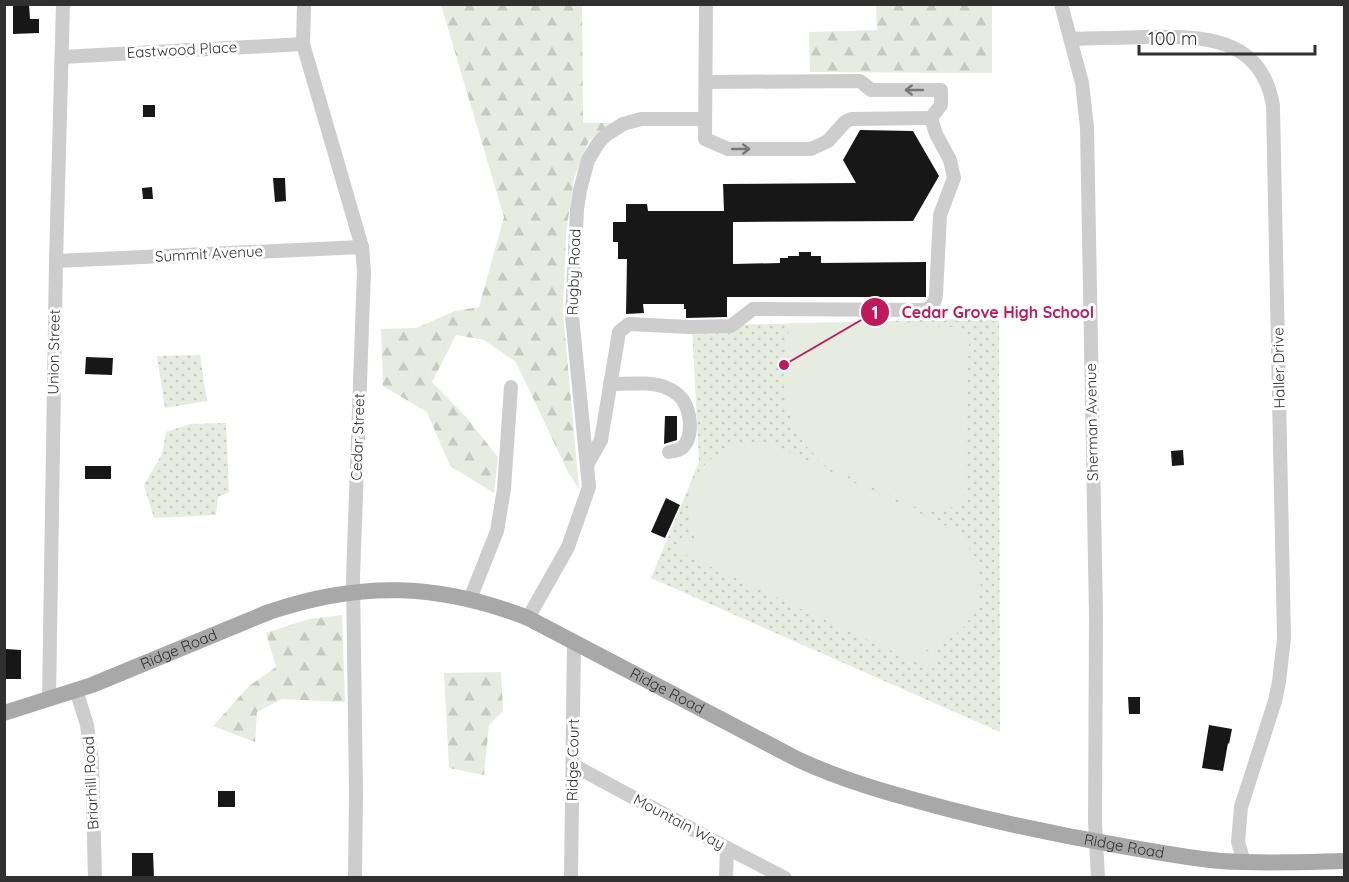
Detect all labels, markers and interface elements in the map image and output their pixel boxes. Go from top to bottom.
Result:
scale bar [1139,18,1314,56]
text: 100 m [1148,27,1197,50]
street label: Eastwood Place [126,37,238,62]
one-way arrow [905,84,925,96]
one-way arrow [731,143,751,155]
street label: Rugby Road [562,228,585,316]
street label: Summit Avenue [155,241,263,266]
callout: Cedar Grove High School [860,295,1106,329]
text: 1 [871,301,879,324]
text: Cedar Grove High School [902,302,1094,322]
street label: Union Street [43,309,64,395]
street label: Haller Drive [1268,327,1289,409]
street label: Sherman Avenue [1081,363,1102,481]
street label: Cedar Street [346,393,369,481]
street label: Ridge Road [137,625,220,673]
street label: Ridge Road [627,663,708,718]
street label: Ridge Court [562,719,583,801]
street label: Briarhill Road [79,736,102,830]
street label: Mountain Way [630,790,728,854]
street label: Ridge Road [1082,829,1166,862]

